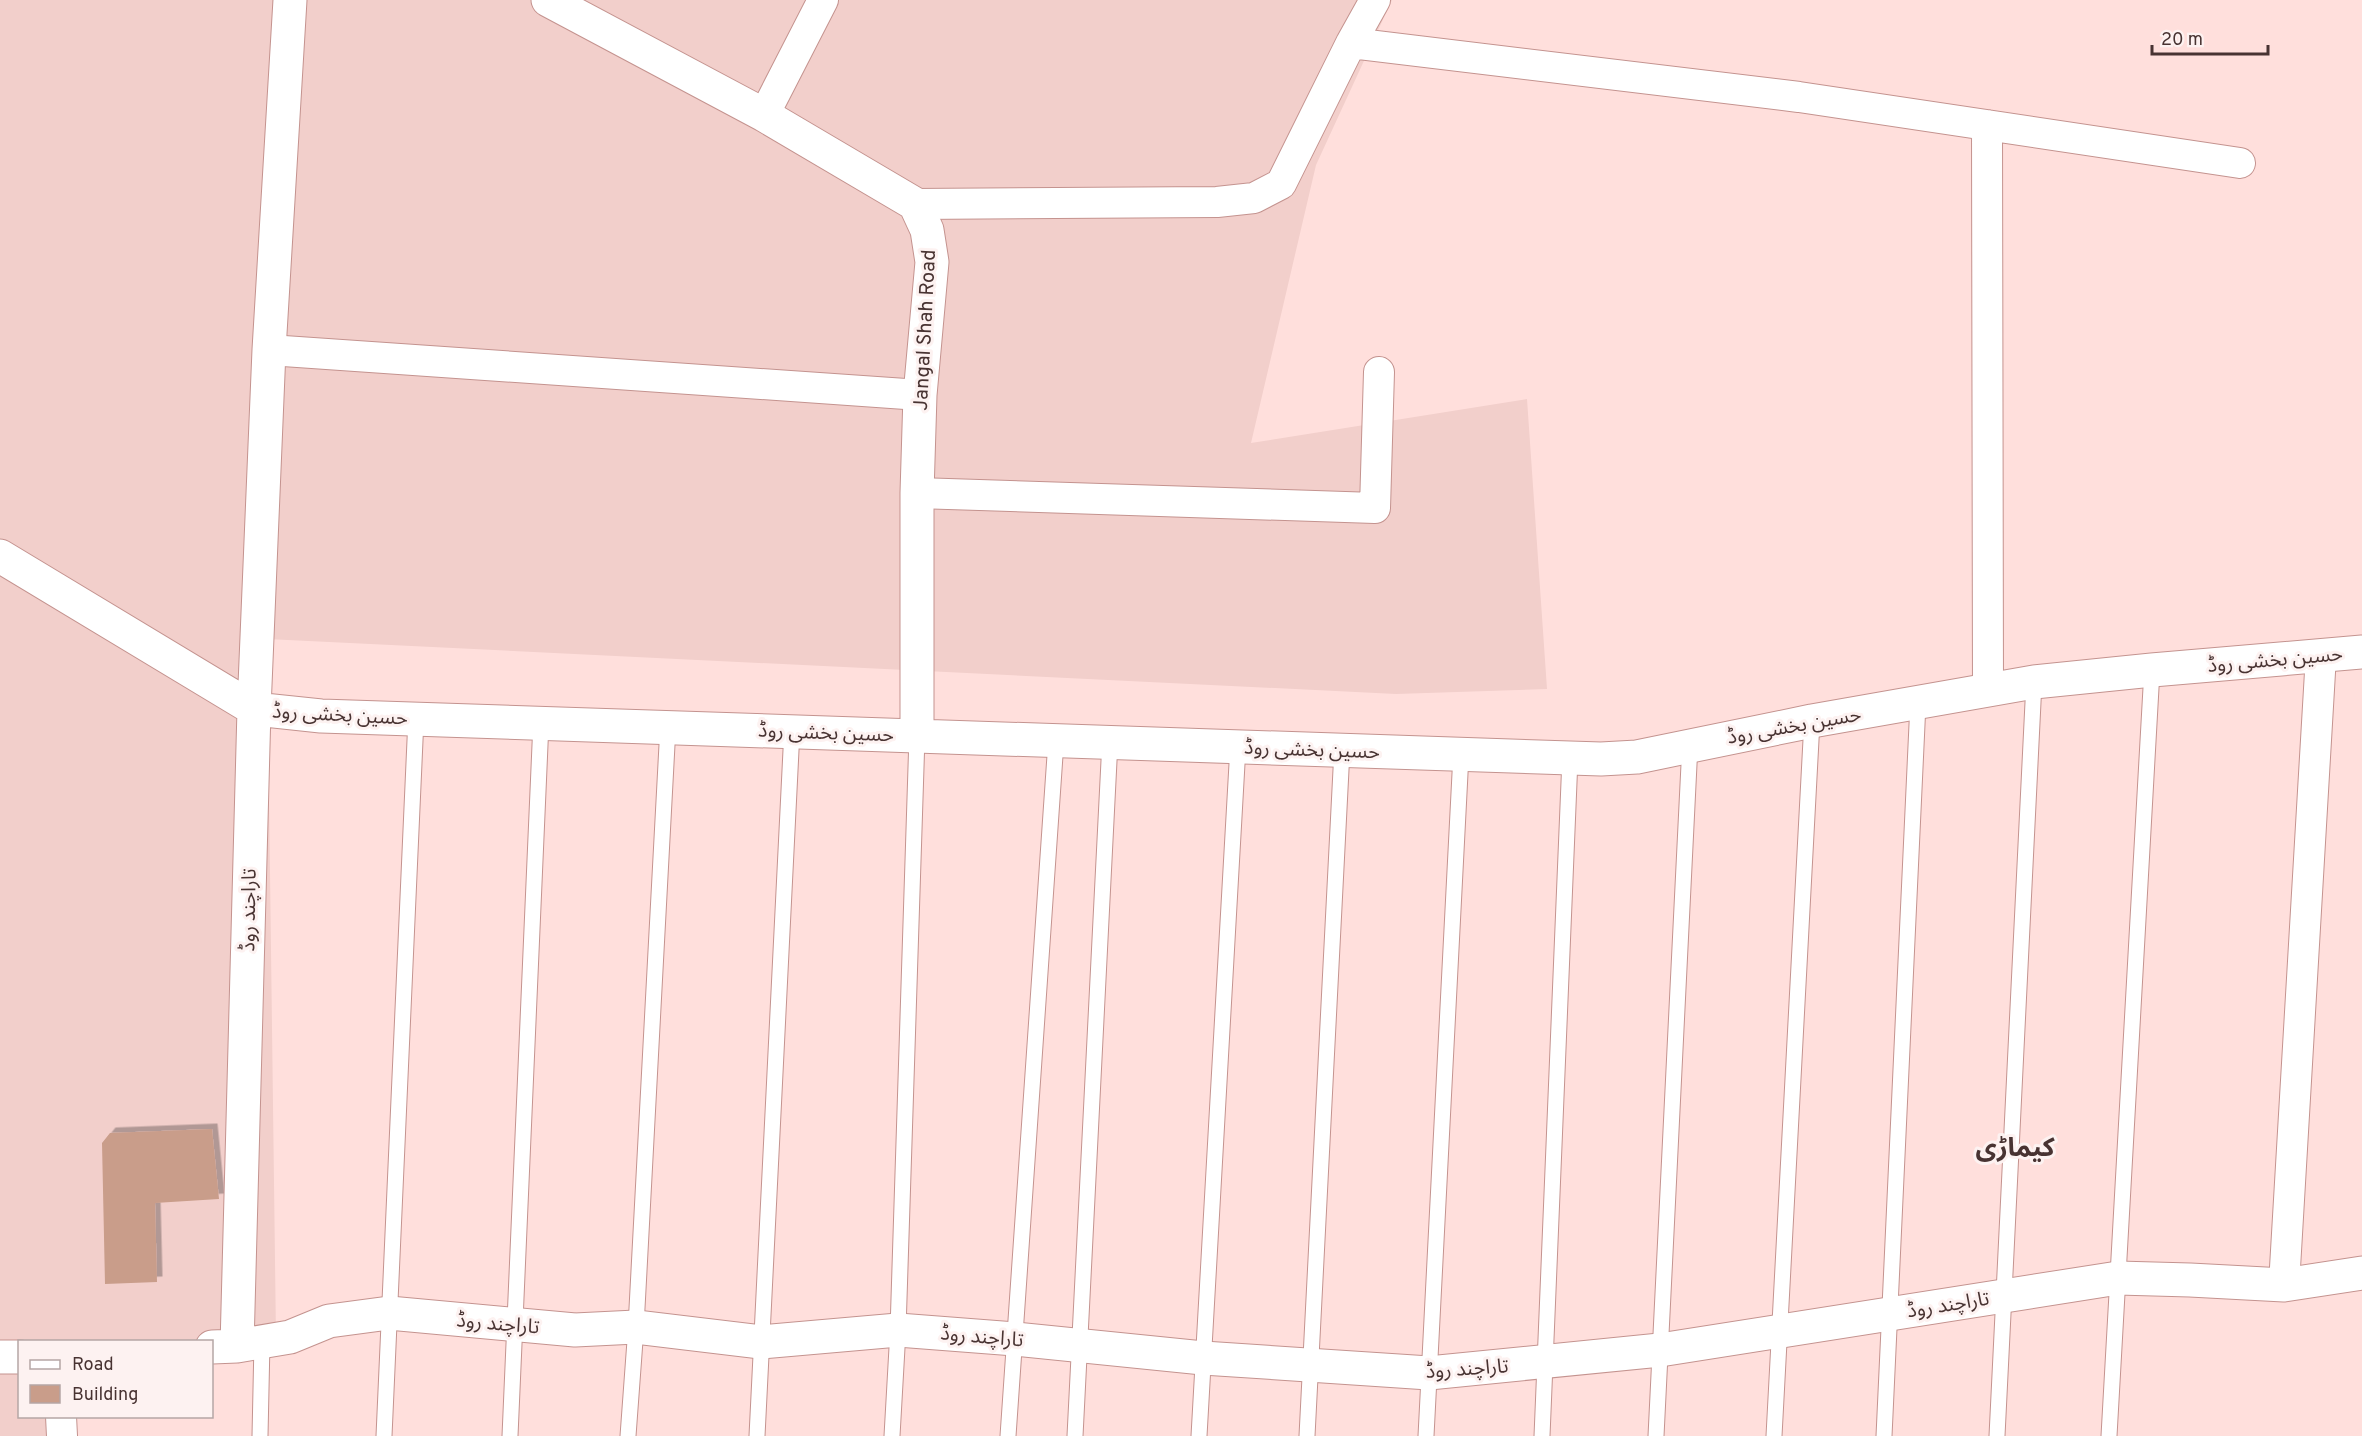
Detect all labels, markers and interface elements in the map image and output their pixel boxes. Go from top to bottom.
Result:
scale bar [2152,18,2268,56]
text: 20 m [2161,29,2203,52]
street label: Jangal Shah Road [909,249,943,411]
street label: حسین بخشی روڈ [2206,642,2344,680]
street label: حسین بخشی روڈ [271,699,408,733]
street label: حسین بخشی روڈ [1725,702,1864,752]
street label: حسین بخشی روڈ [758,719,894,749]
street label: حسین بخشی روڈ [1244,736,1380,766]
street label: تاراچند روڈ [236,868,264,952]
district label: کیماڑی [1976,1133,2056,1166]
street label: تاراچند روڈ [1905,1287,1992,1325]
street label: تاراچند روڈ [455,1308,541,1342]
street label: تاراچند روڈ [939,1321,1025,1355]
legend [18,1340,213,1418]
text: Road [72,1354,114,1377]
street label: تاراچند روڈ [1425,1354,1510,1386]
text: Building [72,1384,138,1407]

